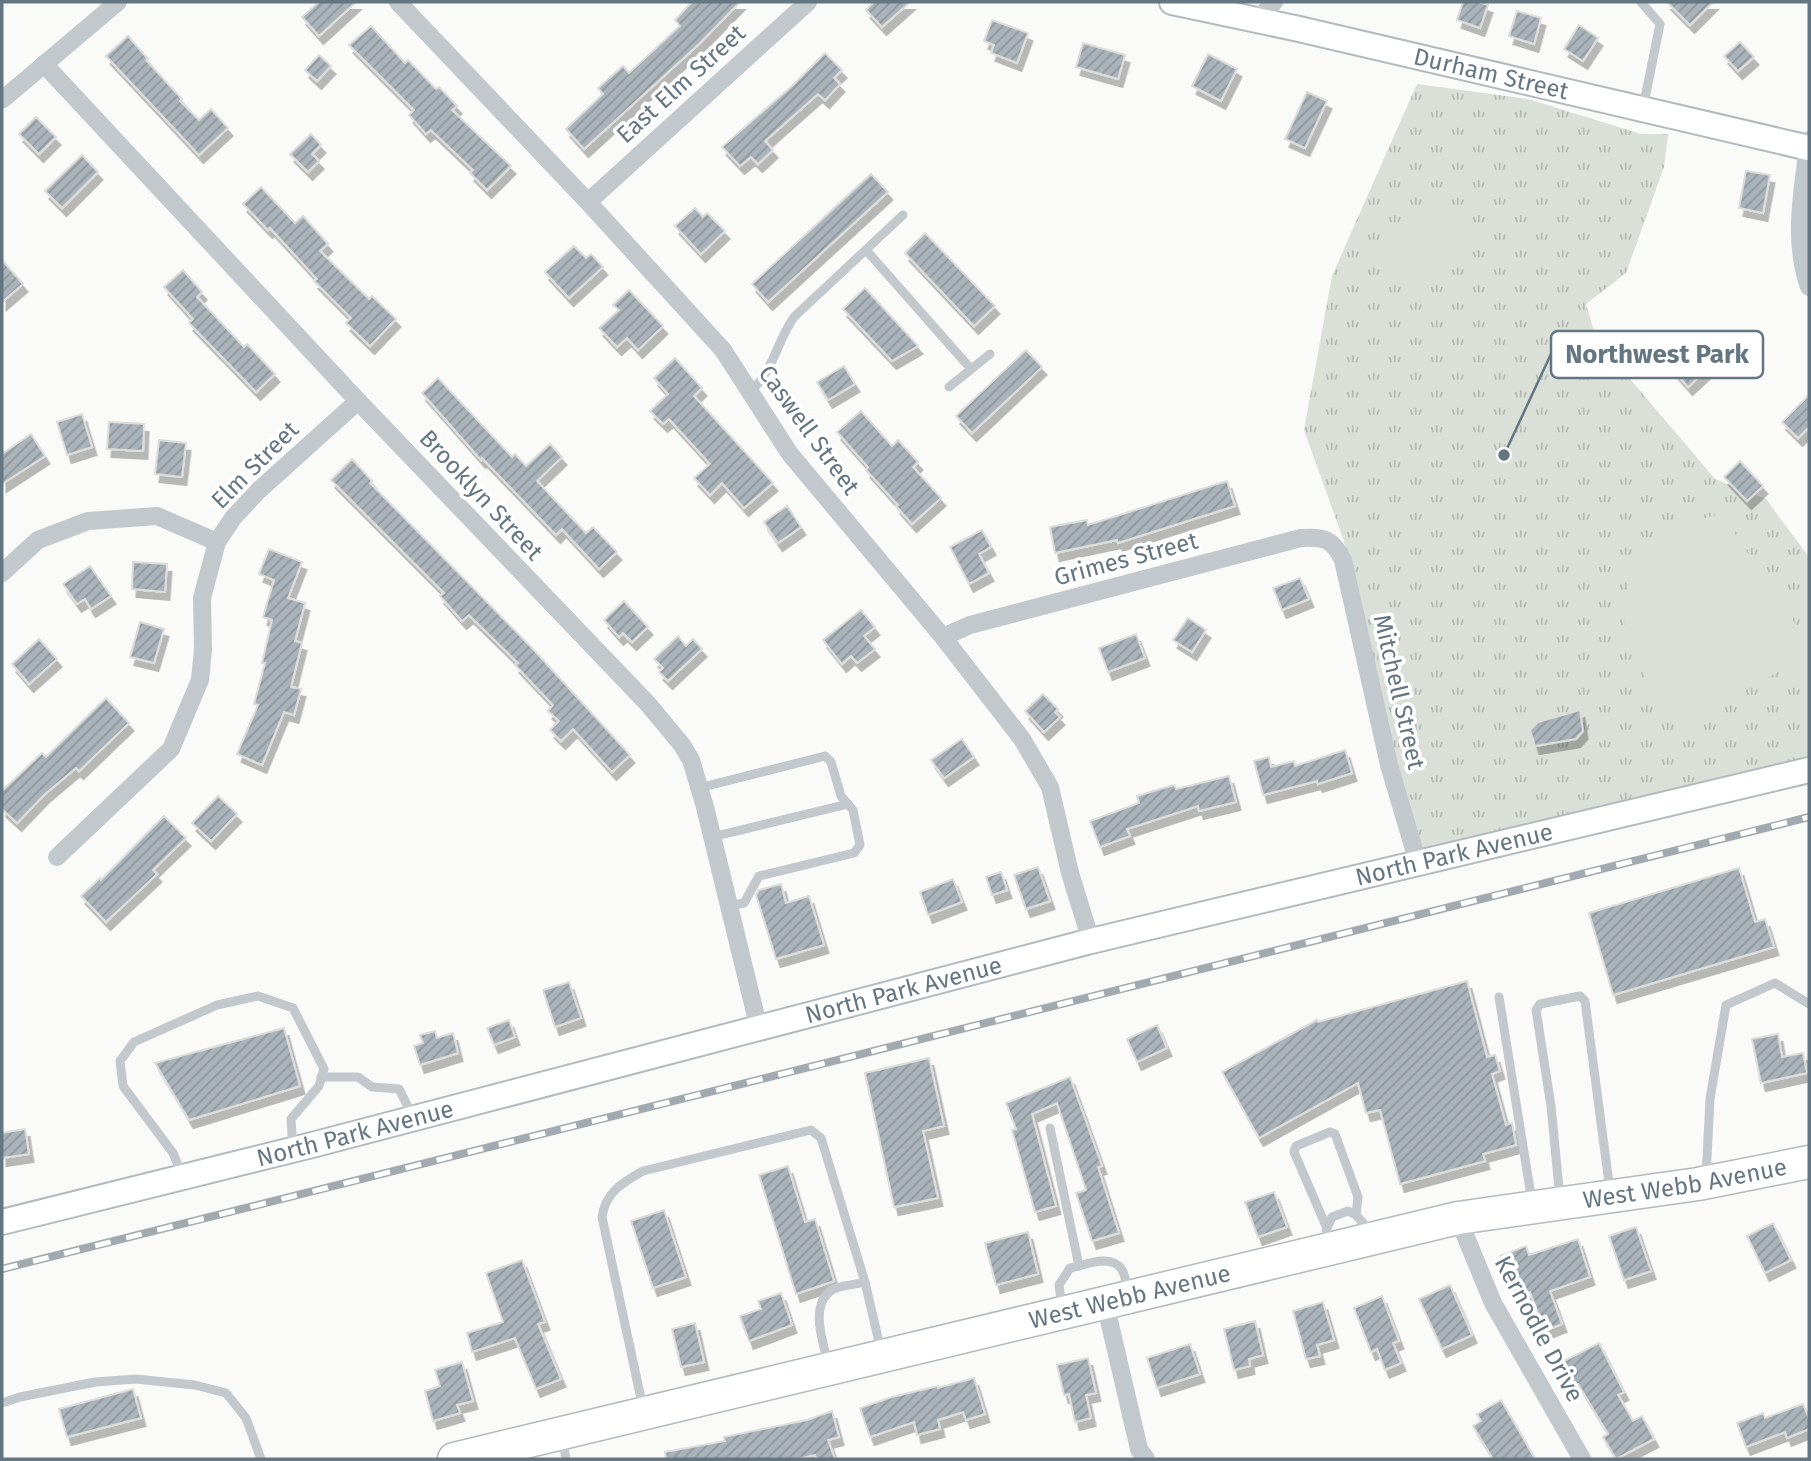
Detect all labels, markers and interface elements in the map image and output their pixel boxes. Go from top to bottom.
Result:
street label: East Elm Street [611,19,751,149]
street label: Durham Street [1411,42,1571,105]
callout: Northwest Park [1551,331,1763,378]
text: Northwest Park [1565,339,1750,370]
street label: Caswell Street [753,360,865,500]
street label: Elm Street [206,415,305,514]
street label: Brooklyn Street [414,424,549,566]
street label: Grimes Street [1051,526,1201,592]
street label: Mitchell Street [1368,612,1430,772]
street label: North Park Avenue [1353,817,1556,892]
street label: North Park Avenue [802,951,1005,1029]
street label: North Park Avenue [254,1095,456,1172]
street label: West Webb Avenue [1581,1153,1789,1214]
street label: Kernodle Drive [1489,1251,1589,1407]
street label: West Webb Avenue [1026,1259,1233,1334]

